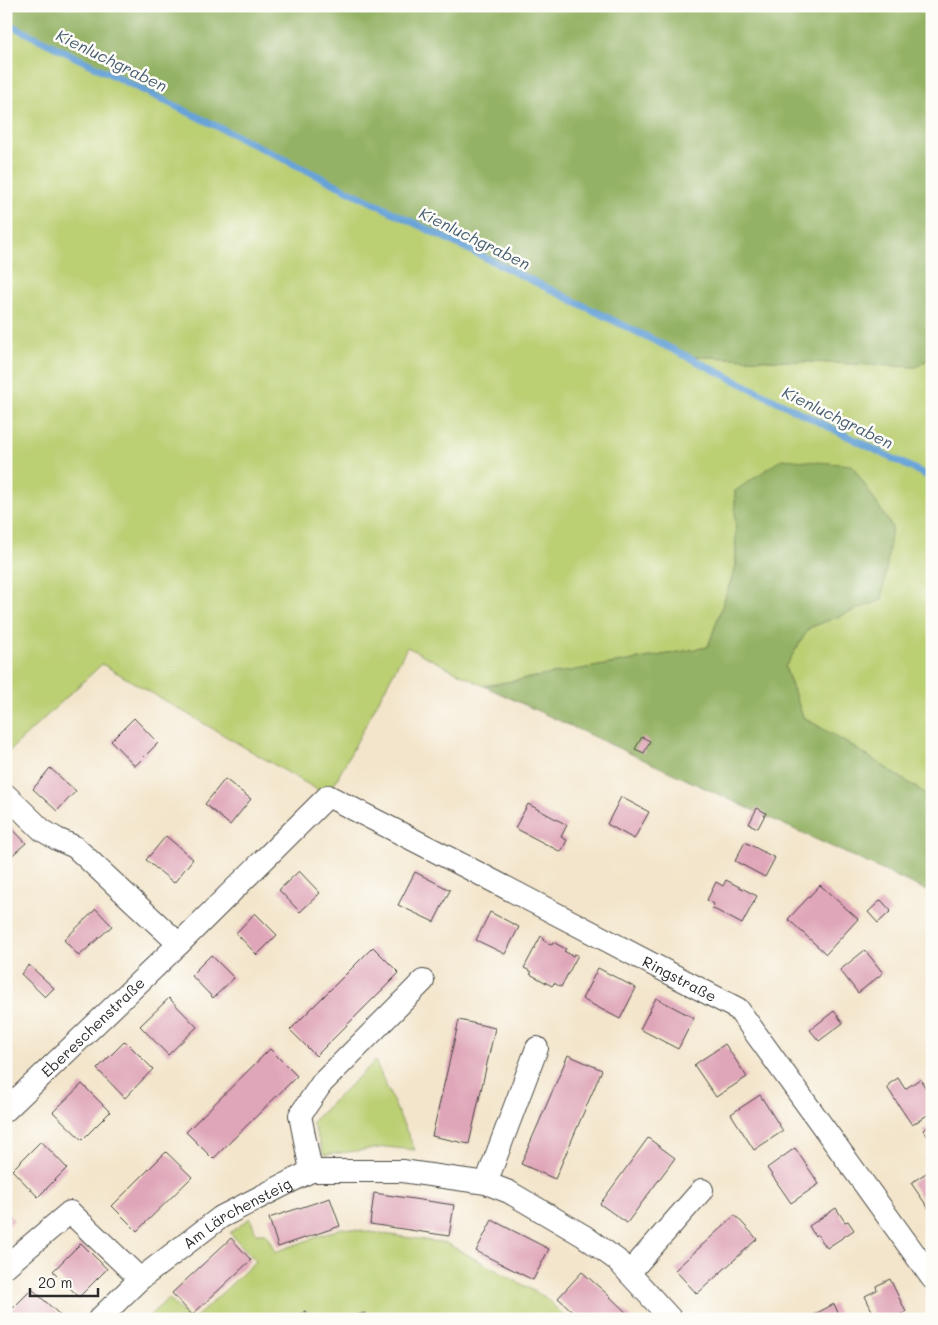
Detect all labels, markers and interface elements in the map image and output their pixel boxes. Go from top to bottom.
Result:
water label: Kienluchgraben [53,24,171,96]
water label: Kienluchgraben [416,202,534,274]
water label: Kienluchgraben [779,381,897,453]
street label: Ringstraße [639,951,720,1006]
street label: Ebereschenstraße [37,973,149,1081]
street label: Am Lärchensteig [178,1173,295,1253]
scale bar [30,1265,98,1297]
text: 20 m [38,1272,72,1292]

